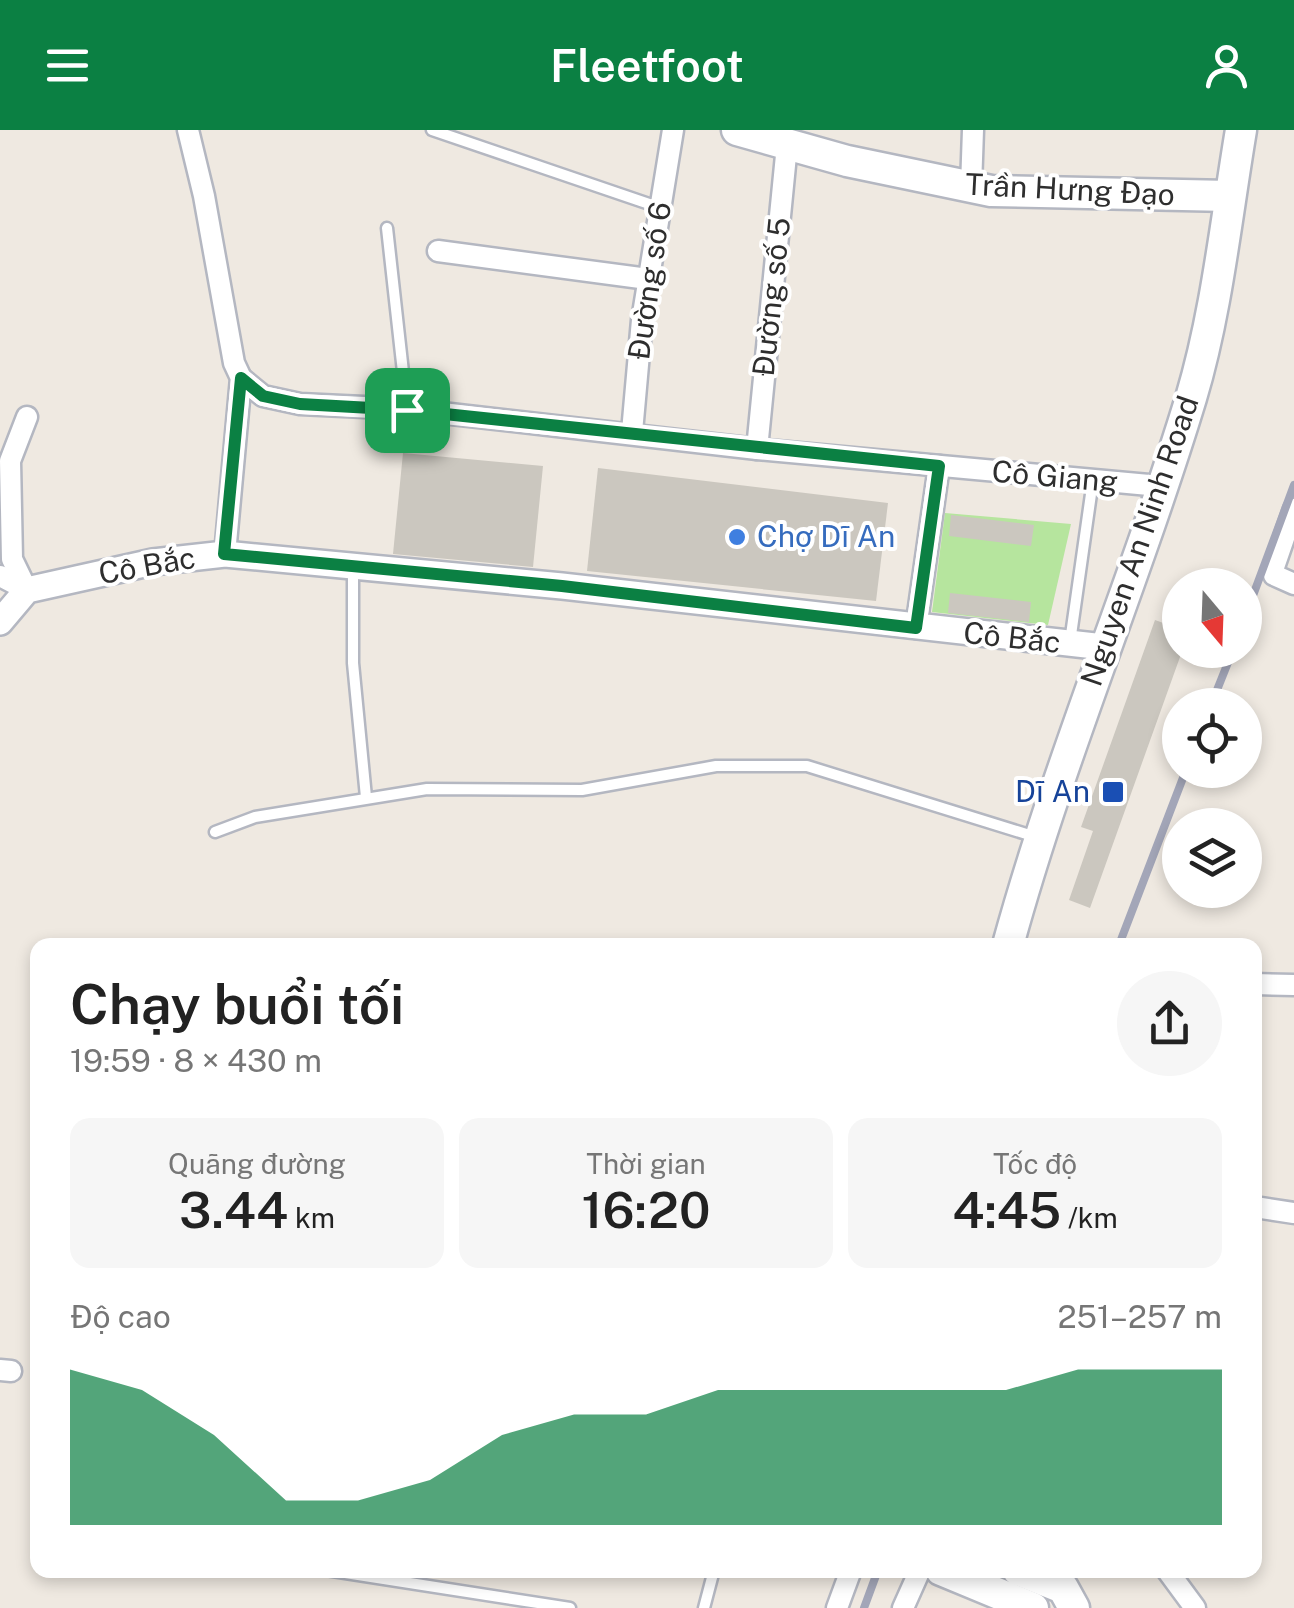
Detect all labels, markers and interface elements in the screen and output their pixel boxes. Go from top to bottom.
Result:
icon: menu [40,38,95,93]
icon: person [1199,38,1254,93]
text: Fleetfoot [550,39,744,92]
street label: Trần Hưng Đạo [964,166,1176,212]
street label: Đường số 6 [620,199,678,362]
street label: Đường số 5 [745,215,797,378]
pin [365,368,450,453]
icon: arrive [380,383,435,438]
street label: Nguyen An Ninh Road [1072,391,1206,690]
street label: Cô Giang [990,453,1120,499]
place label: Chợ Dĩ An [757,518,895,554]
marker: Chợ Dĩ An [726,526,748,548]
street label: Cô Bắc [96,539,198,591]
north arrow [1162,568,1262,668]
map controls [1162,568,1262,908]
street label: Cô Bắc [962,614,1063,660]
button: locate [1162,688,1262,788]
place label: Dĩ An [1015,773,1090,809]
marker: Dĩ An [1100,779,1126,805]
button: layers [1162,808,1262,908]
button: share [1117,971,1222,1076]
text: Chạy buổi tối [70,972,404,1036]
text: 19:59 · 8 × 430 m [70,1042,322,1079]
text: Quãng đường [168,1147,346,1180]
text: Thời gian [586,1147,706,1180]
text: Tốc độ [993,1147,1077,1180]
text: 3.44 [179,1180,288,1239]
text: 16:20 [582,1180,710,1239]
text: 4:45 [952,1180,1061,1239]
text: km [288,1201,335,1234]
text: /km [1061,1201,1118,1234]
text: Độ cao [70,1298,171,1335]
text: 251–257 m [1057,1298,1222,1335]

